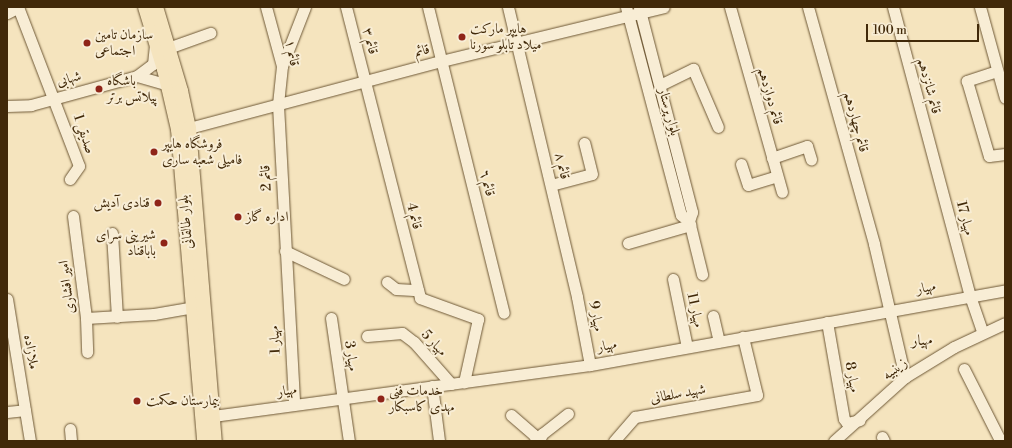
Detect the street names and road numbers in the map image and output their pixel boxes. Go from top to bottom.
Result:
street label: قائم ٣ [359,26,381,56]
street label: قائم ١ [281,38,303,68]
street label: قائم [412,41,432,61]
street label: قائم شانزدهم [913,56,945,116]
street label: قائم دوازدهم [754,65,786,127]
street label: شهابی [55,68,83,90]
street label: بلوار پرستار [655,86,683,138]
street label: قائم چهاردهم [840,90,872,154]
street label: صدیقی 1 [69,112,99,156]
street label: قائم ٨ [551,151,573,181]
street label: قائم 2 [257,164,275,192]
street label: قائم ٦ [476,168,498,198]
street label: بلوار طالقانی [175,194,197,250]
street label: مهیار 17 [952,199,978,237]
street label: قائم 4 [403,201,425,231]
street label: امیر افشاری [55,259,79,315]
street label: مهیار [915,278,937,298]
street label: مهیار 11 [683,291,707,329]
street label: مهیار 9 [585,299,607,333]
street label: مهیار 1 [266,325,284,355]
street label: مهیار 5 [418,326,450,360]
street label: ملازاده [20,333,42,371]
street label: مهیار [596,336,618,356]
street label: مهیار 3 [341,340,361,372]
street label: زینبیه [879,354,911,384]
street label: مهیار 8 [841,360,863,394]
street label: مهیار [276,381,298,401]
street label: شهید سلطانی [649,381,707,407]

